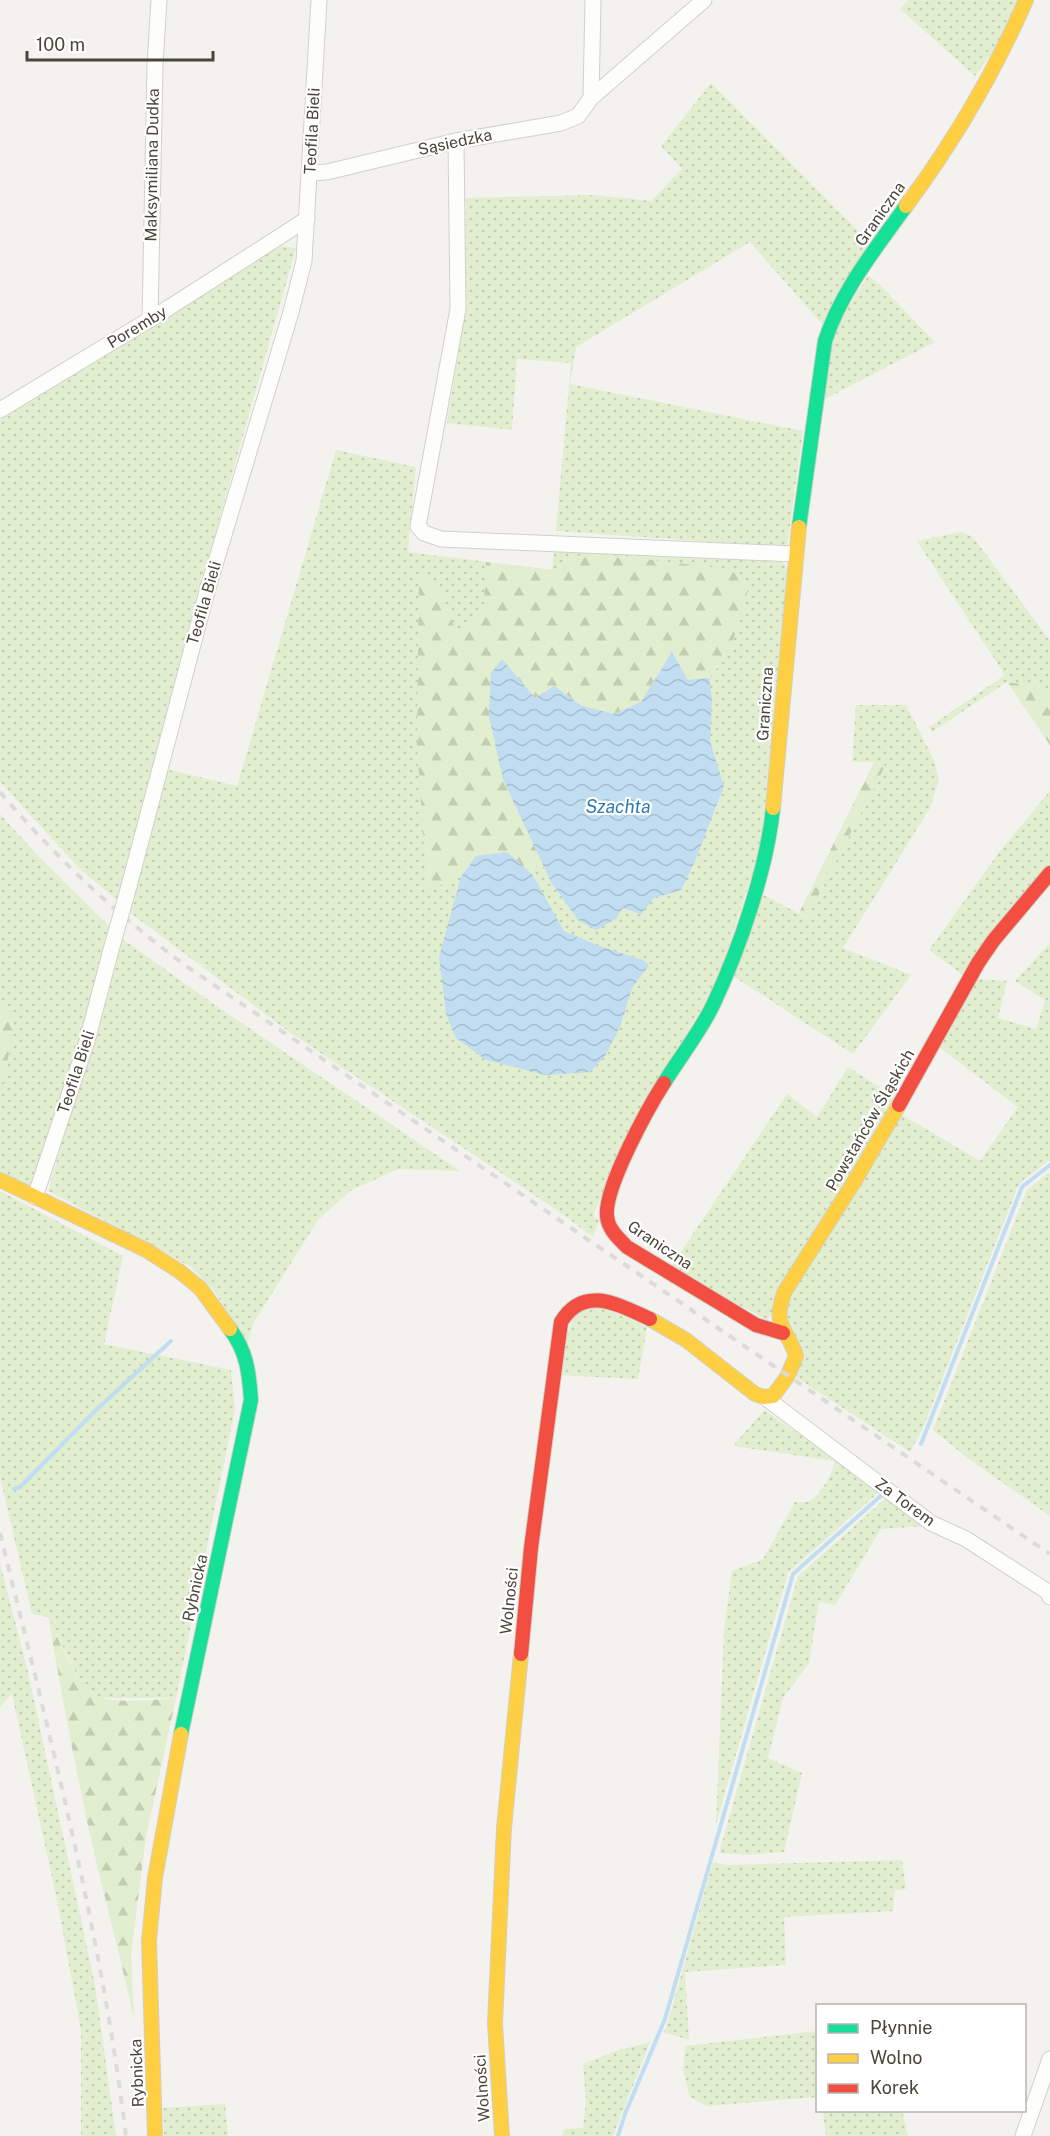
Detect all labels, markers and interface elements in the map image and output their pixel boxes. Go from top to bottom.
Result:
scale bar [27,24,213,62]
text: 100 m [36,34,85,55]
street label: Teofila Bieli [300,87,324,175]
street label: Maksymiliana Dudka [141,88,163,242]
street label: Sąsiedzka [416,125,494,159]
street label: Graniczna [851,178,909,250]
street label: Poremby [104,302,171,352]
street label: Teofila Bieli [183,559,225,647]
street label: Graniczna [753,666,777,742]
water label: Szachta [585,796,651,817]
street label: Teofila Bieli [54,1028,98,1116]
street label: Powstańców Śląskich [821,1045,918,1194]
street label: Graniczna [624,1216,696,1274]
street label: Za Torem [871,1474,939,1530]
street label: Rybnicka [179,1553,211,1623]
street label: Wolności [496,1567,522,1635]
legend [816,2004,1026,2112]
text: Płynnie [870,2017,933,2038]
street label: Rybnicka [126,2039,148,2107]
text: Wolno [870,2047,922,2068]
street label: Wolności [470,2054,494,2122]
text: Korek [870,2077,919,2098]

